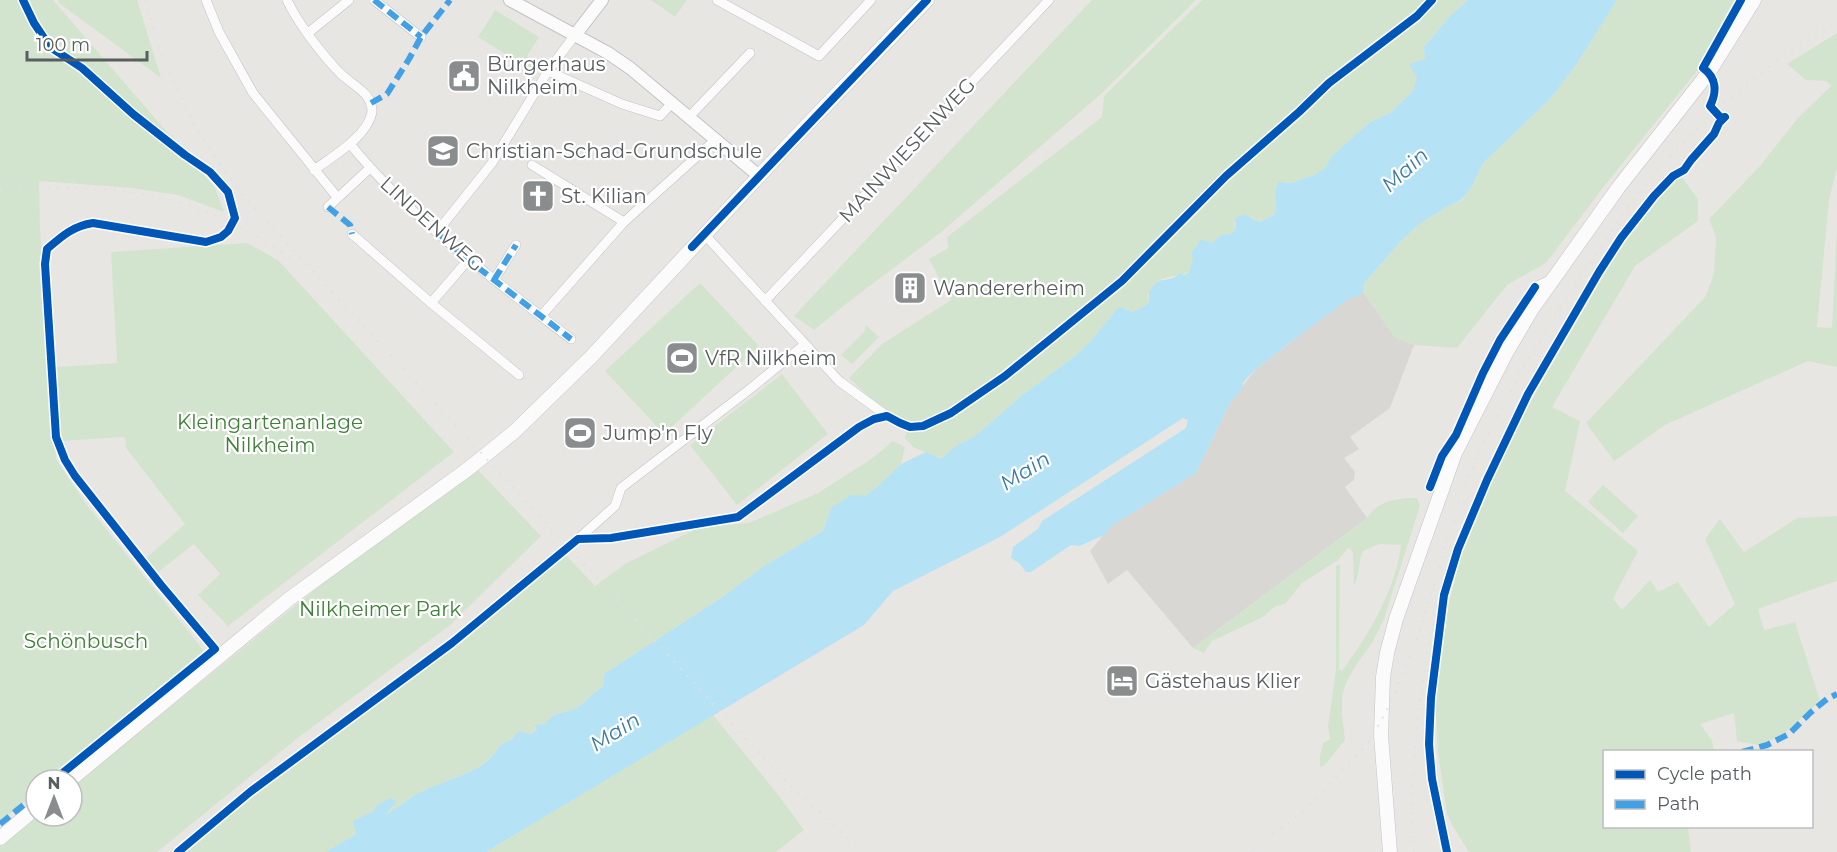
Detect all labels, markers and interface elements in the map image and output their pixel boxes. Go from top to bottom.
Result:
scale bar [27,24,147,62]
text: 100 m [36,34,90,56]
place label: Bürgerhaus Nilkheim [487,52,606,99]
public building icon: Bürgerhaus Nilkheim [446,58,482,94]
street label: MAINWIESENWEG [834,73,980,227]
school or university icon: Christian-Schad-Grundschule [425,133,461,169]
place label: Christian-Schad-Grundschule [466,139,762,163]
water label: Main [1376,142,1433,197]
street label: LINDENWEG [375,171,489,277]
church icon: St. Kilian [520,178,556,214]
place label: St. Kilian [561,184,647,208]
building icon: Wandererheim [892,270,928,306]
place label: Wandererheim [933,276,1085,300]
sports icon: VfR Nilkheim [664,340,700,376]
place label: VfR Nilkheim [705,346,837,370]
park label: Kleingartenanlage Nilkheim [177,410,363,457]
sports icon: Jump'n Fly [562,415,598,451]
place label: Jump'n Fly [602,421,713,445]
water label: Main [995,446,1054,496]
park label: Nilkheimer Park [299,597,461,621]
park label: Schönbusch [24,629,148,653]
hotel icon: Gästehaus Klier [1104,663,1140,699]
place label: Gästehaus Klier [1145,669,1301,693]
water label: Main [585,707,644,757]
legend [1603,750,1813,828]
text: Cycle path [1657,763,1752,785]
north arrow [24,768,84,828]
text: N [48,774,60,793]
text: Path [1657,793,1700,815]

